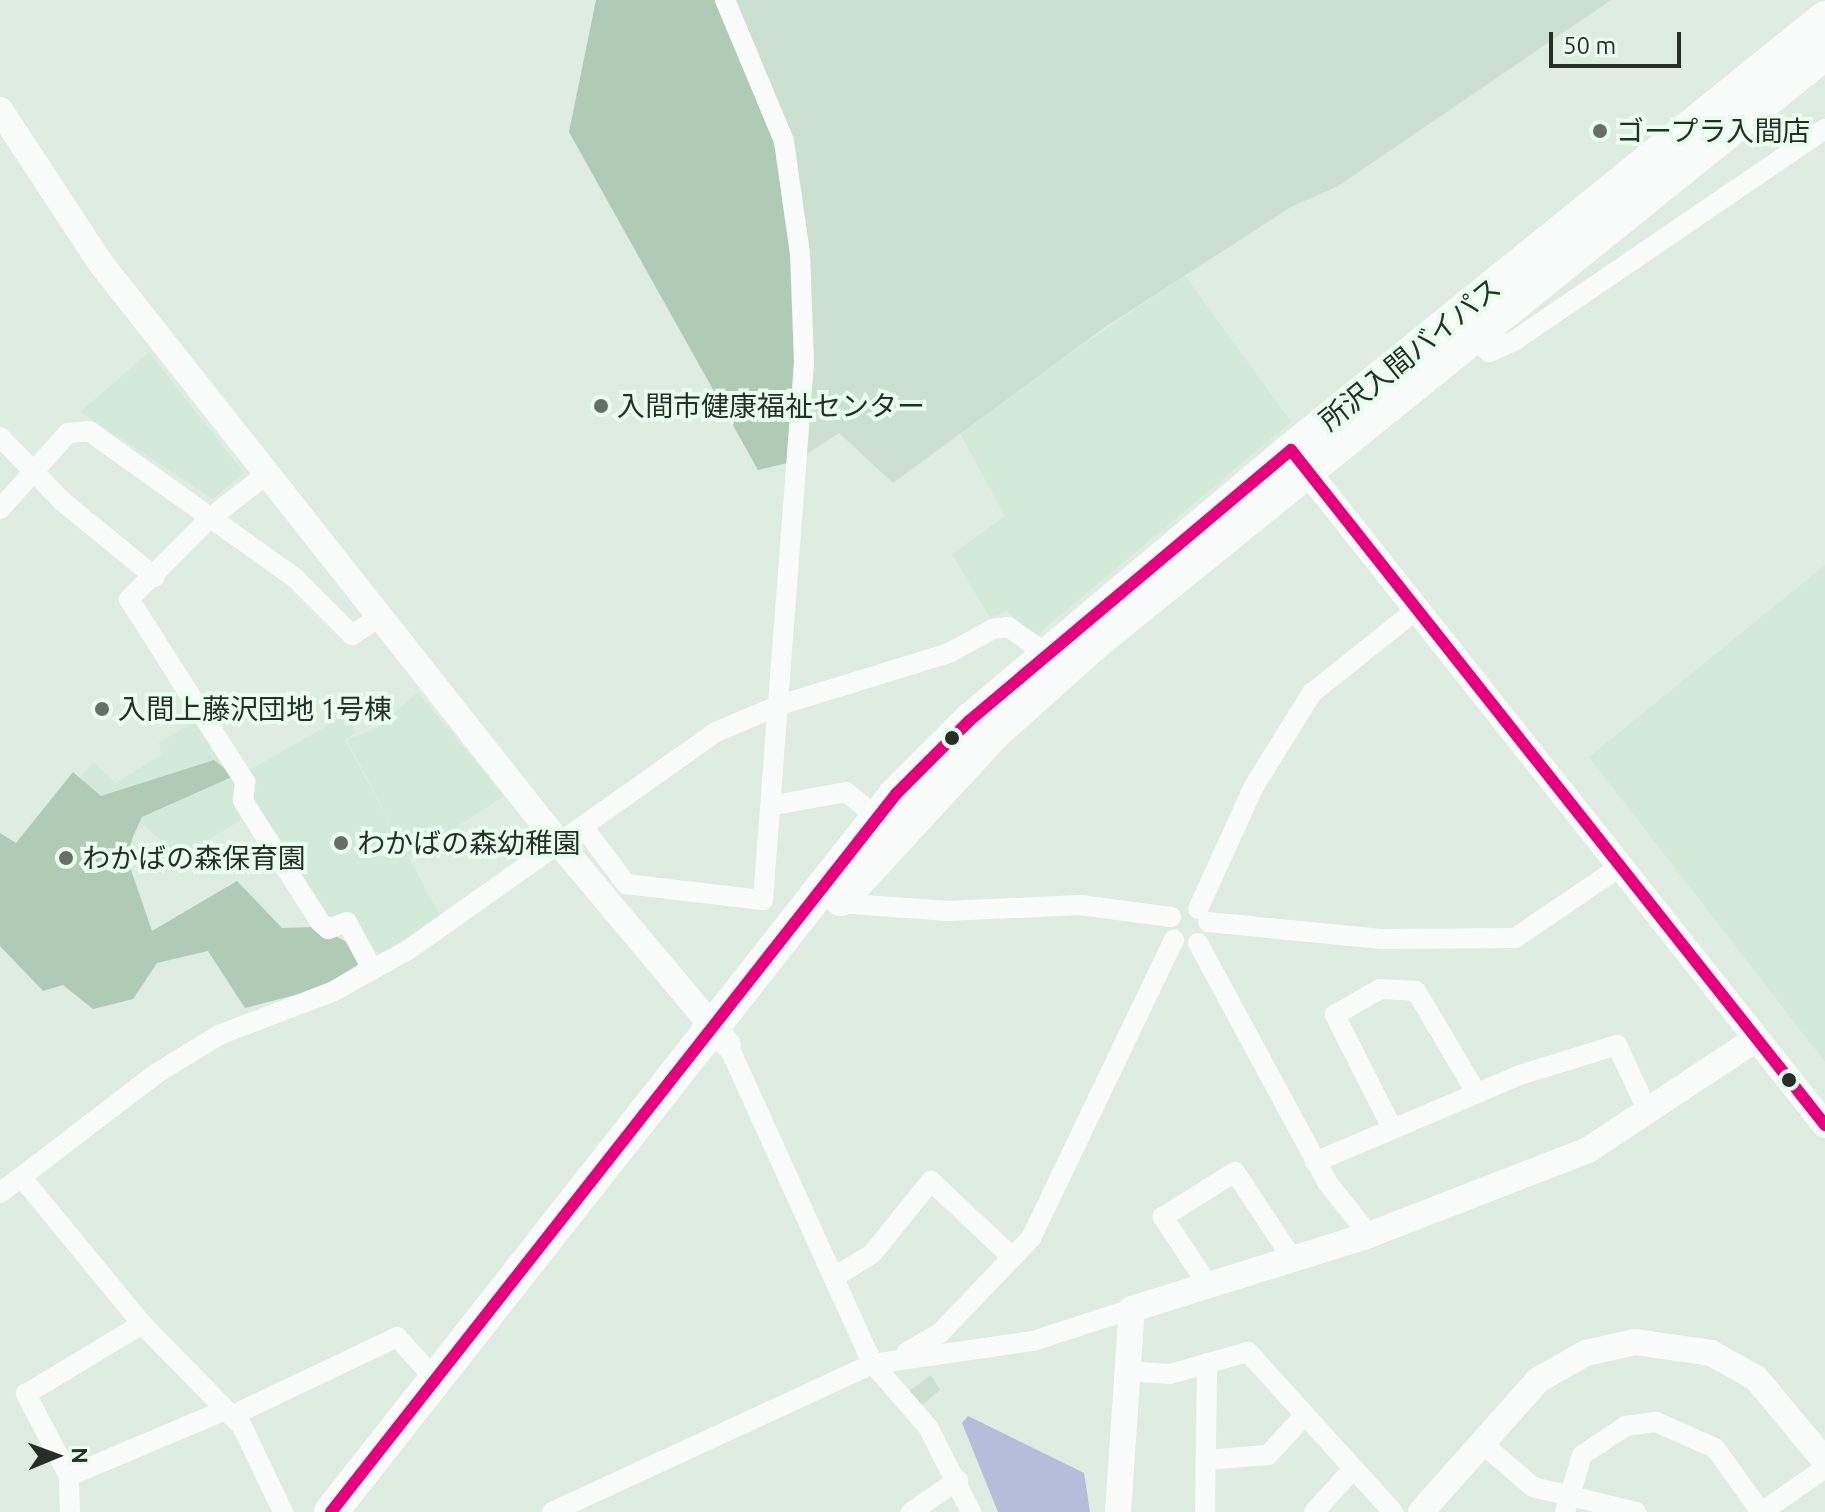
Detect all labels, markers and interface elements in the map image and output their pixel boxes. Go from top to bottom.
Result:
scale bar [1553,16,1685,66]
text: 50 m [1563,32,1616,59]
place label: ゴープラ入間店 [1616,114,1812,148]
marker: ゴープラ入間店 [1591,122,1609,140]
street label: 所沢入間バイパス [1312,270,1508,438]
place label: 入間市健康福祉センター [617,389,925,423]
marker: 入間市健康福祉センター [592,397,610,415]
place label: 入間上藤沢団地 1号棟 [118,692,392,726]
marker: 入間上藤沢団地 1号棟 [93,700,111,718]
unlabelled marker [944,730,960,746]
place label: わかばの森幼稚園 [357,826,581,860]
marker: わかばの森幼稚園 [332,834,350,852]
place label: わかばの森保育園 [82,841,306,875]
marker: わかばの森保育園 [57,849,75,867]
unlabelled marker [1781,1072,1797,1088]
north arrow [16,1416,96,1496]
text: N [68,1447,93,1464]

